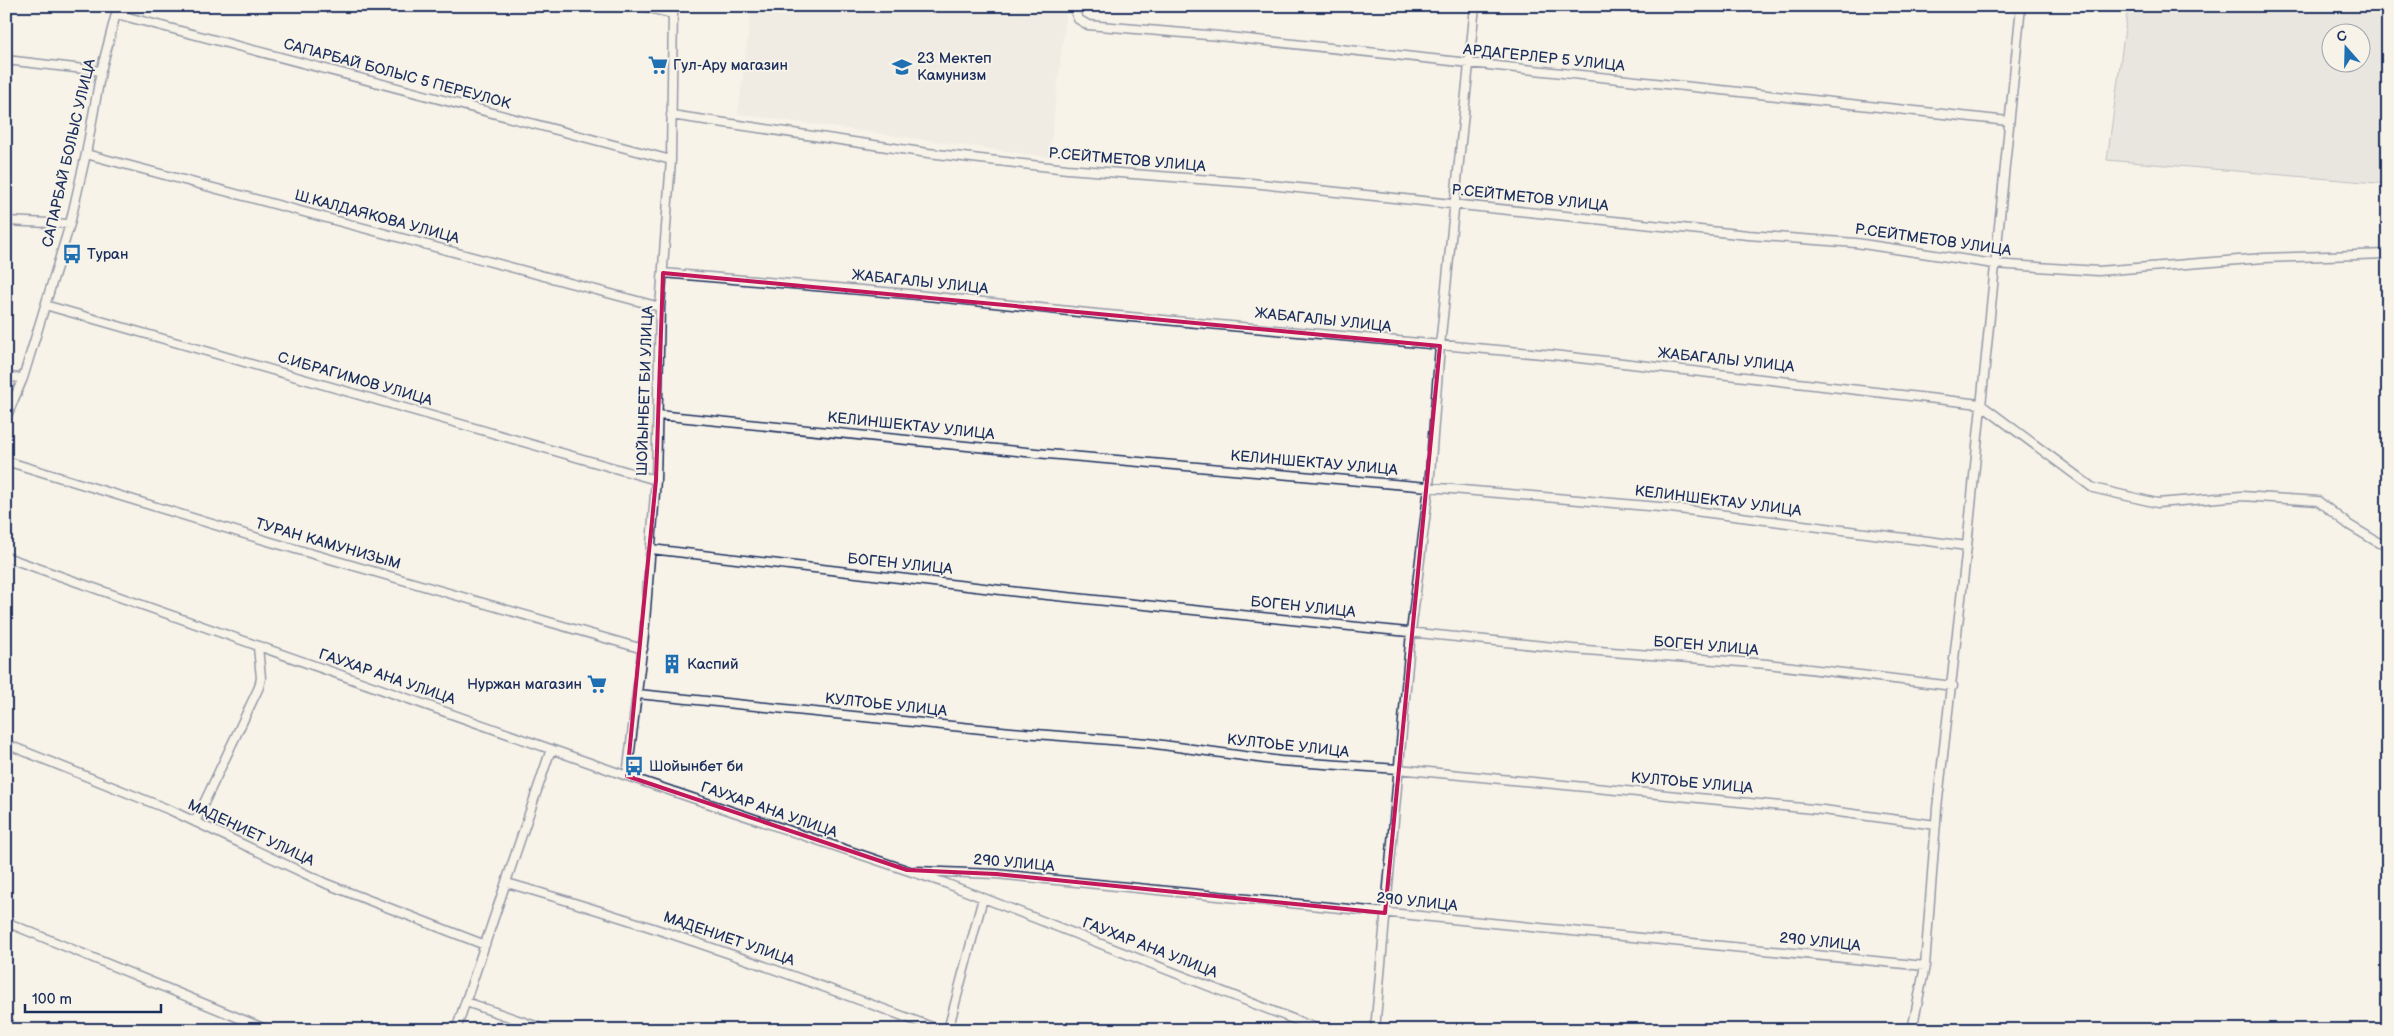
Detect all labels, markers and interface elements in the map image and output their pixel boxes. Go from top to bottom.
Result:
north arrow [2322,22,2372,72]
text: С [2334,27,2349,46]
street label: САПАРБАЙ БОЛЫС 5 ПЕРЕУЛОК [281,34,513,114]
street label: АРДАГЕРЛЕР 5 УЛИЦА [1461,40,1627,76]
place label: 23 Мектеп Камунизм [917,49,992,85]
supermarket icon: Гул-Ару магазин [647,54,669,76]
street label: САПАРБАЙ БОЛЫС УЛИЦА [38,56,100,249]
place label: Гул-Ару магазин [673,56,788,75]
school or university icon: 23 Мектеп Камунизм [891,56,913,78]
street label: Р.СЕЙТМЕТОВ УЛИЦА [1048,144,1207,176]
street label: Р.СЕЙТМЕТОВ УЛИЦА [1451,180,1610,216]
street label: Ш.КАЛДАЯКОВА УЛИЦА [293,186,462,248]
street label: Р.СЕЙТМЕТОВ УЛИЦА [1854,220,2013,261]
bus stop icon: Туран [61,243,83,265]
place label: Туран [87,245,128,264]
street label: ЖАБАГАЛЫ УЛИЦА [851,265,990,299]
street label: ЖАБАГАЛЫ УЛИЦА [1254,303,1393,337]
street label: ШОЙЫНБЕТ БИ УЛИЦА [633,305,658,477]
street label: ЖАБАГАЛЫ УЛИЦА [1657,343,1796,377]
street label: С.ИБРАГИМОВ УЛИЦА [275,348,436,410]
street label: КЕЛИНШЕКТАУ УЛИЦА [827,408,996,444]
street label: КЕЛИНШЕКТАУ УЛИЦА [1230,446,1399,480]
street label: КЕЛИНШЕКТАУ УЛИЦА [1634,481,1803,521]
street label: ТУРАН КАМУНИЗЫМ [253,514,403,574]
street label: БОГЕН УЛИЦА [847,549,954,579]
street label: БОГЕН УЛИЦА [1250,592,1357,622]
street label: БОГЕН УЛИЦА [1653,632,1760,660]
street label: ГАУХАР АНА УЛИЦА [316,645,459,710]
building icon: Каспий [661,653,683,675]
place label: Каспий [687,655,739,674]
supermarket icon: Нуржан магазин [586,673,608,695]
place label: Нуржан магазин [467,675,582,694]
street label: КУЛТОЬЕ УЛИЦА [824,689,949,721]
street label: КУЛТОЬЕ УЛИЦА [1226,730,1351,762]
bus stop icon: Шойынбет би [623,755,645,777]
place label: Шойынбет би [649,757,743,776]
street label: КУЛТОЬЕ УЛИЦА [1630,768,1755,798]
street label: ГАУХАР АНА УЛИЦА [698,778,841,843]
street label: МАДЕНИЕТ УЛИЦА [185,795,318,871]
street label: 290 УЛИЦА [973,850,1056,876]
street label: 290 УЛИЦА [1376,888,1459,916]
street label: МАДЕНИЕТ УЛИЦА [661,908,798,971]
street label: ГАУХАР АНА УЛИЦА [1080,913,1221,983]
street label: 290 УЛИЦА [1779,928,1862,956]
scale bar [25,981,161,1013]
text: 100 m [32,990,72,1009]

